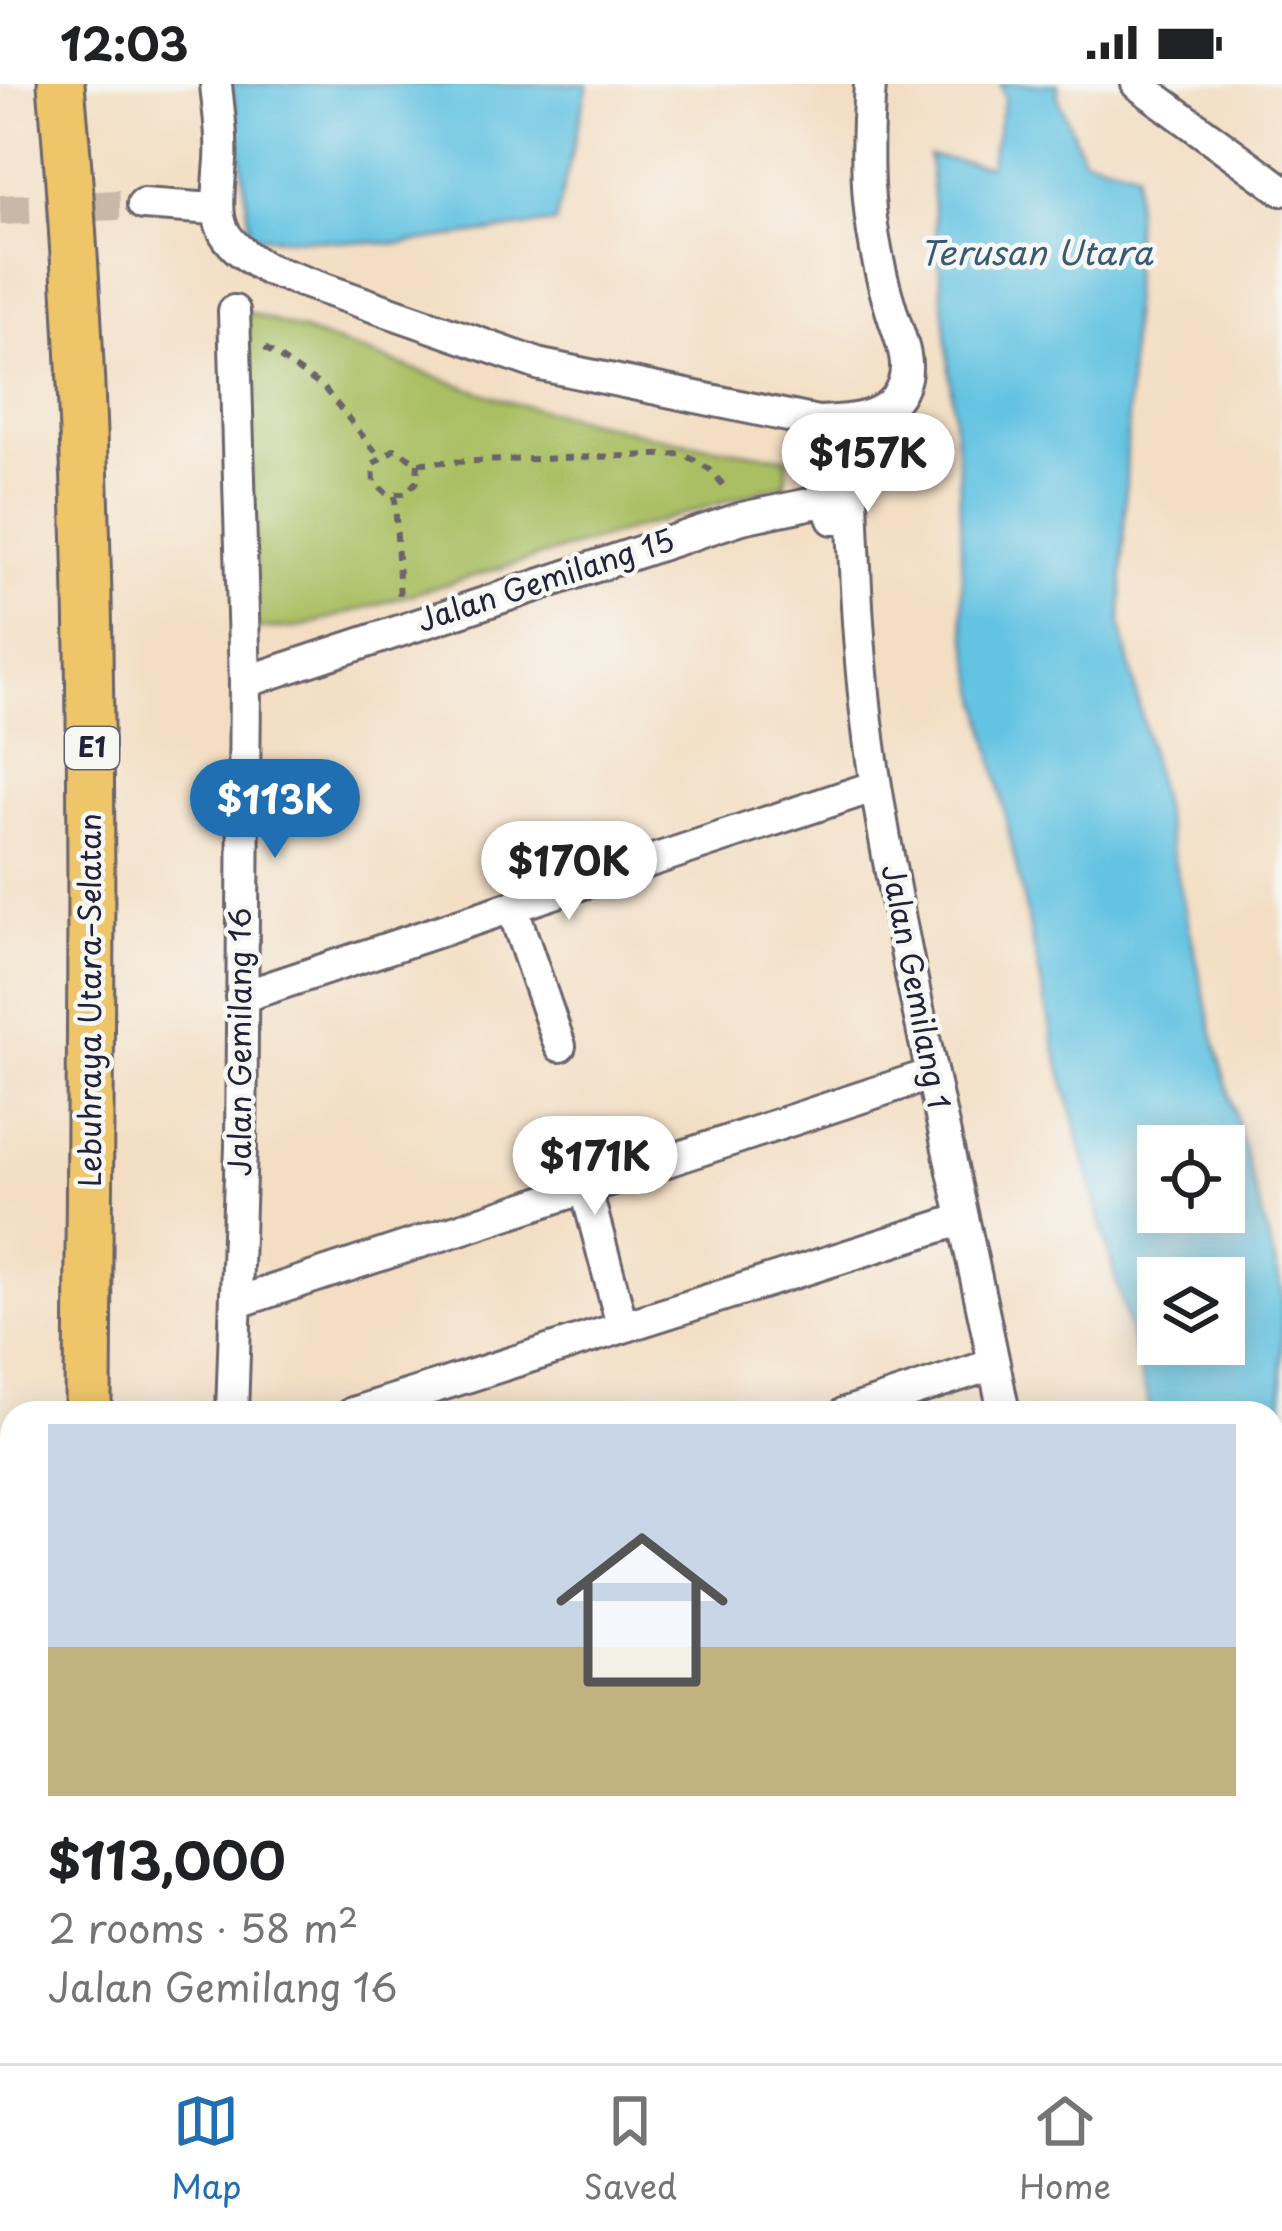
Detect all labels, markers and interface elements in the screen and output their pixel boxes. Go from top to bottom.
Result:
text: 12:03 [60,8,189,76]
water label: Terusan Utara [919,226,1154,276]
pin: $157K [784,413,952,515]
text: $157K [809,422,927,481]
street label: Jalan Gemilang 15 [411,516,680,641]
road number: E1 [65,727,119,769]
pin: $113K [191,759,359,861]
text: $113K [217,768,333,827]
street label: Lebuhraya Utara–Selatan [66,813,111,1187]
pin: $170K [485,821,653,923]
text: $170K [508,830,630,889]
street label: Jalan Gemilang 1 [872,860,963,1113]
street label: Jalan Gemilang 16 [216,908,261,1176]
pin: $171K [511,1116,679,1218]
text: $171K [540,1125,650,1184]
map controls [1137,1125,1245,1365]
button: locate [1137,1125,1245,1233]
button: layers [1137,1257,1245,1365]
icon: home [534,1502,750,1718]
text: $113,000 [48,1820,286,1897]
text: 2 rooms · 58 m² [48,1897,358,1956]
text: Jalan Gemilang 16 [48,1956,398,2015]
tab: Map [171,2088,242,2210]
tab: Saved [584,2088,677,2210]
tab: Home [1019,2088,1111,2210]

